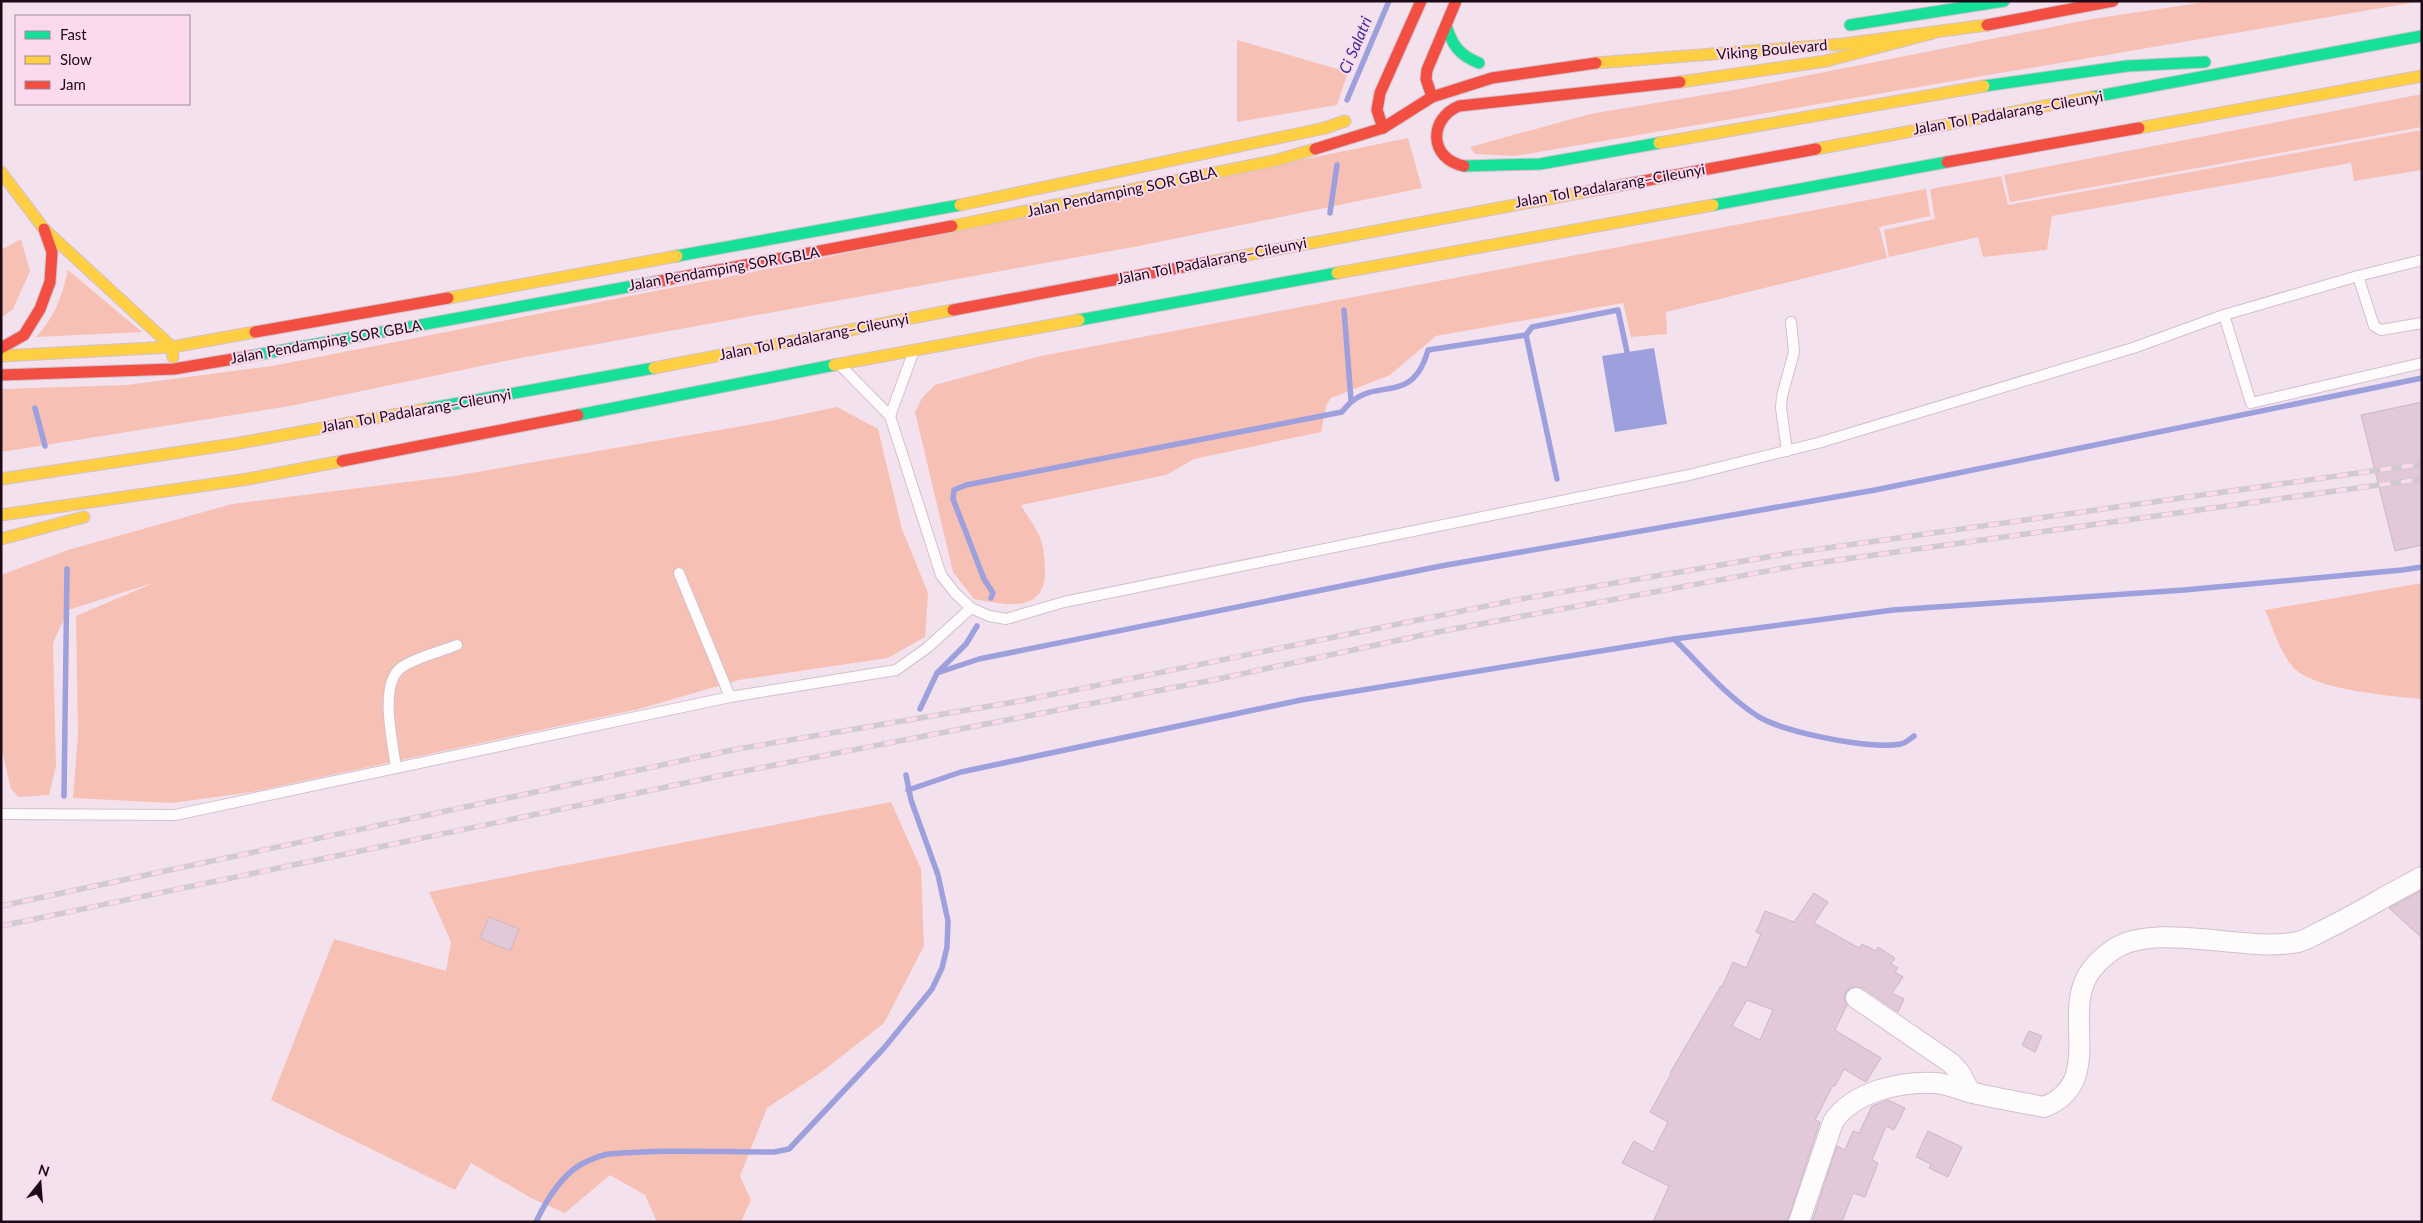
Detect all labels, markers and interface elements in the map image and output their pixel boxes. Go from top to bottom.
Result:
water label: Ci Salatri [1334,13,1375,76]
legend [15,15,190,105]
text: Fast [60,25,87,43]
street label: Viking Boulevard [1716,35,1828,63]
text: Slow [60,50,92,68]
text: Jam [60,75,86,93]
street label: Jalan Tol Padalarang–Cileunyi [1911,86,2104,138]
street label: Jalan Tol Padalarang–Cileunyi [1513,159,1706,211]
street label: Jalan Pendamping SOR GBLA [1025,162,1219,220]
street label: Jalan Tol Padalarang–Cileunyi [1115,233,1308,287]
street label: Jalan Pendamping SOR GBLA [627,242,822,294]
street label: Jalan Tol Padalarang–Cileunyi [717,309,910,363]
street label: Jalan Pendamping SOR GBLA [229,315,424,367]
street label: Jalan Tol Padalarang–Cileunyi [319,384,512,436]
north arrow [15,1158,65,1208]
text: N [36,1160,52,1180]

